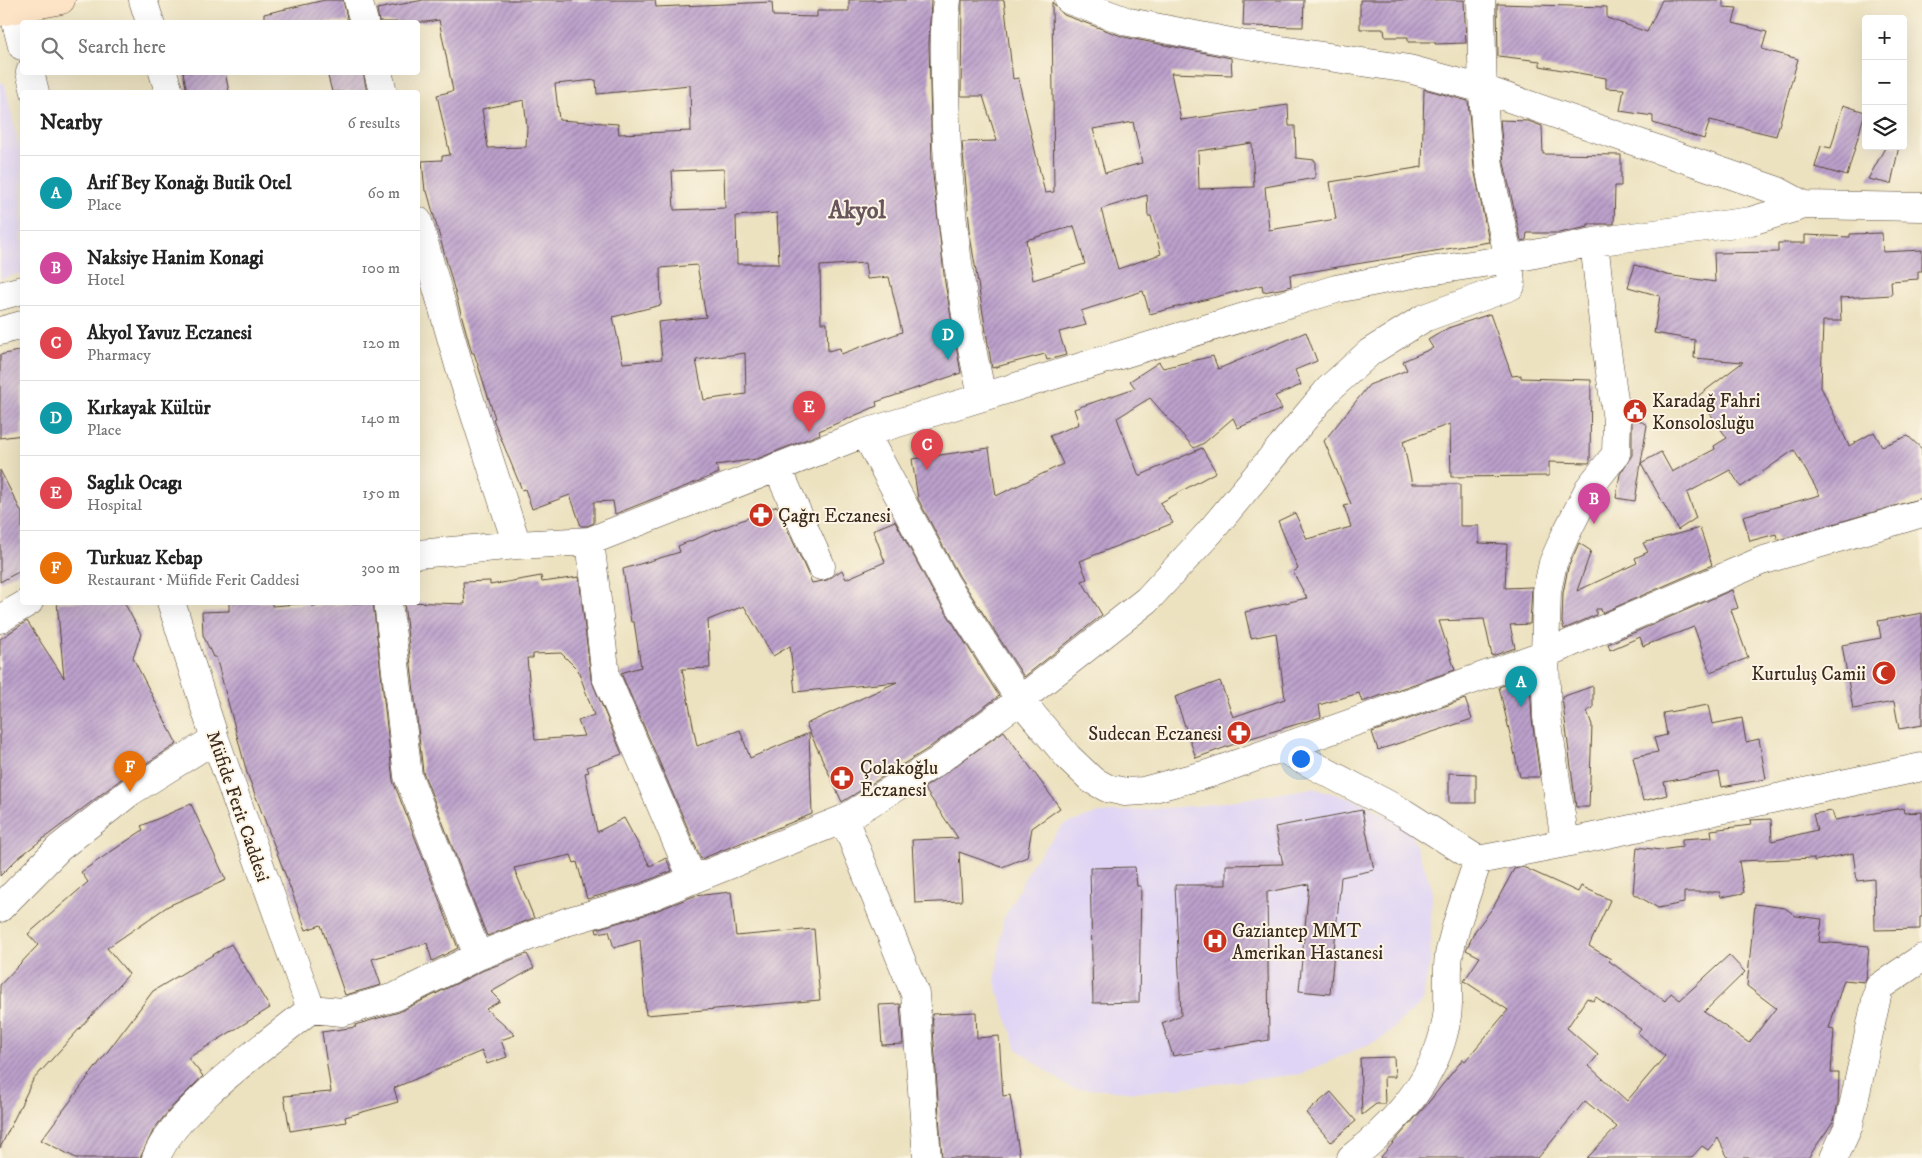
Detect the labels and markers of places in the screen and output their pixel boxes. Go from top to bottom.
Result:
pin: D [932,319,964,360]
place label: Karadağ Fahri Konsolosluğu [1652,390,1761,435]
pin: E [793,391,825,432]
public building icon: Karadağ Fahri Konsolosluğu [1622,398,1648,424]
pin: C [911,429,943,470]
pin: B [1578,483,1610,524]
pharmacy icon: Çağrı Eczanesi [748,502,774,528]
place label: Çağrı Eczanesi [778,505,891,528]
mosque icon: Kurtuluş Camii [1871,660,1897,686]
place label: Kurtuluş Camii [1751,663,1866,686]
pin: A [1505,666,1537,707]
pharmacy icon: Sudecan Eczanesi [1226,720,1252,746]
place label: Sudecan Eczanesi [1088,723,1222,746]
pin: F [114,751,146,792]
place label: Çolakoğlu Eczanesi [860,757,938,802]
pharmacy icon: Çolakoğlu Eczanesi [829,765,855,791]
place label: Gaziantep MMT Amerikan Hastanesi [1232,920,1383,965]
hospital icon: Gaziantep MMT Amerikan Hastanesi [1202,928,1228,954]

